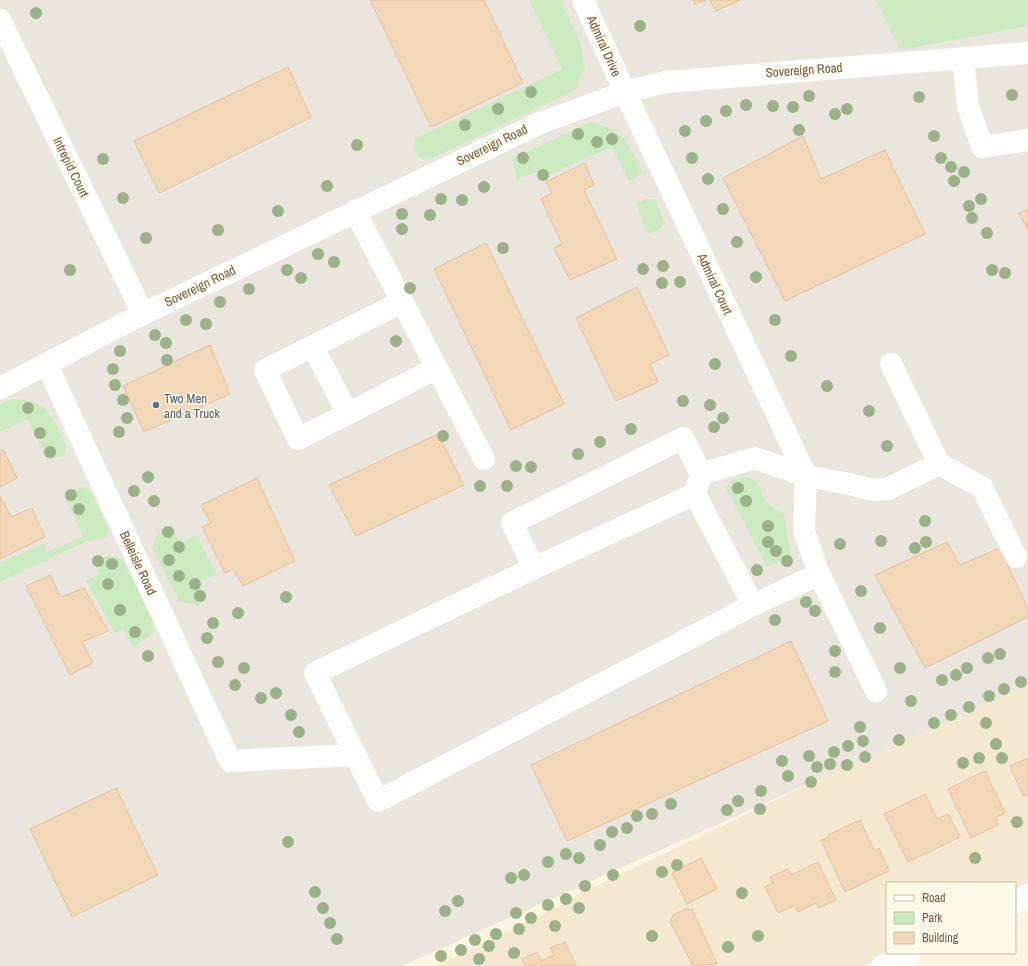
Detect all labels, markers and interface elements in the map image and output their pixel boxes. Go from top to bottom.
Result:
street label: Admiral Drive [583,12,625,79]
street label: Sovereign Road [765,59,843,81]
street label: Sovereign Road [454,120,530,170]
street label: Intrepid Court [49,134,93,200]
street label: Admiral Court [693,250,737,317]
street label: Sovereign Road [162,261,238,311]
place label: Two Men and a Truck [164,390,220,422]
marker: Two Men and a Truck [151,400,161,410]
street label: Belleisle Road [116,528,160,598]
legend [886,882,1016,954]
text: Road [922,890,946,906]
text: Park [922,910,942,926]
text: Building [922,930,959,946]

